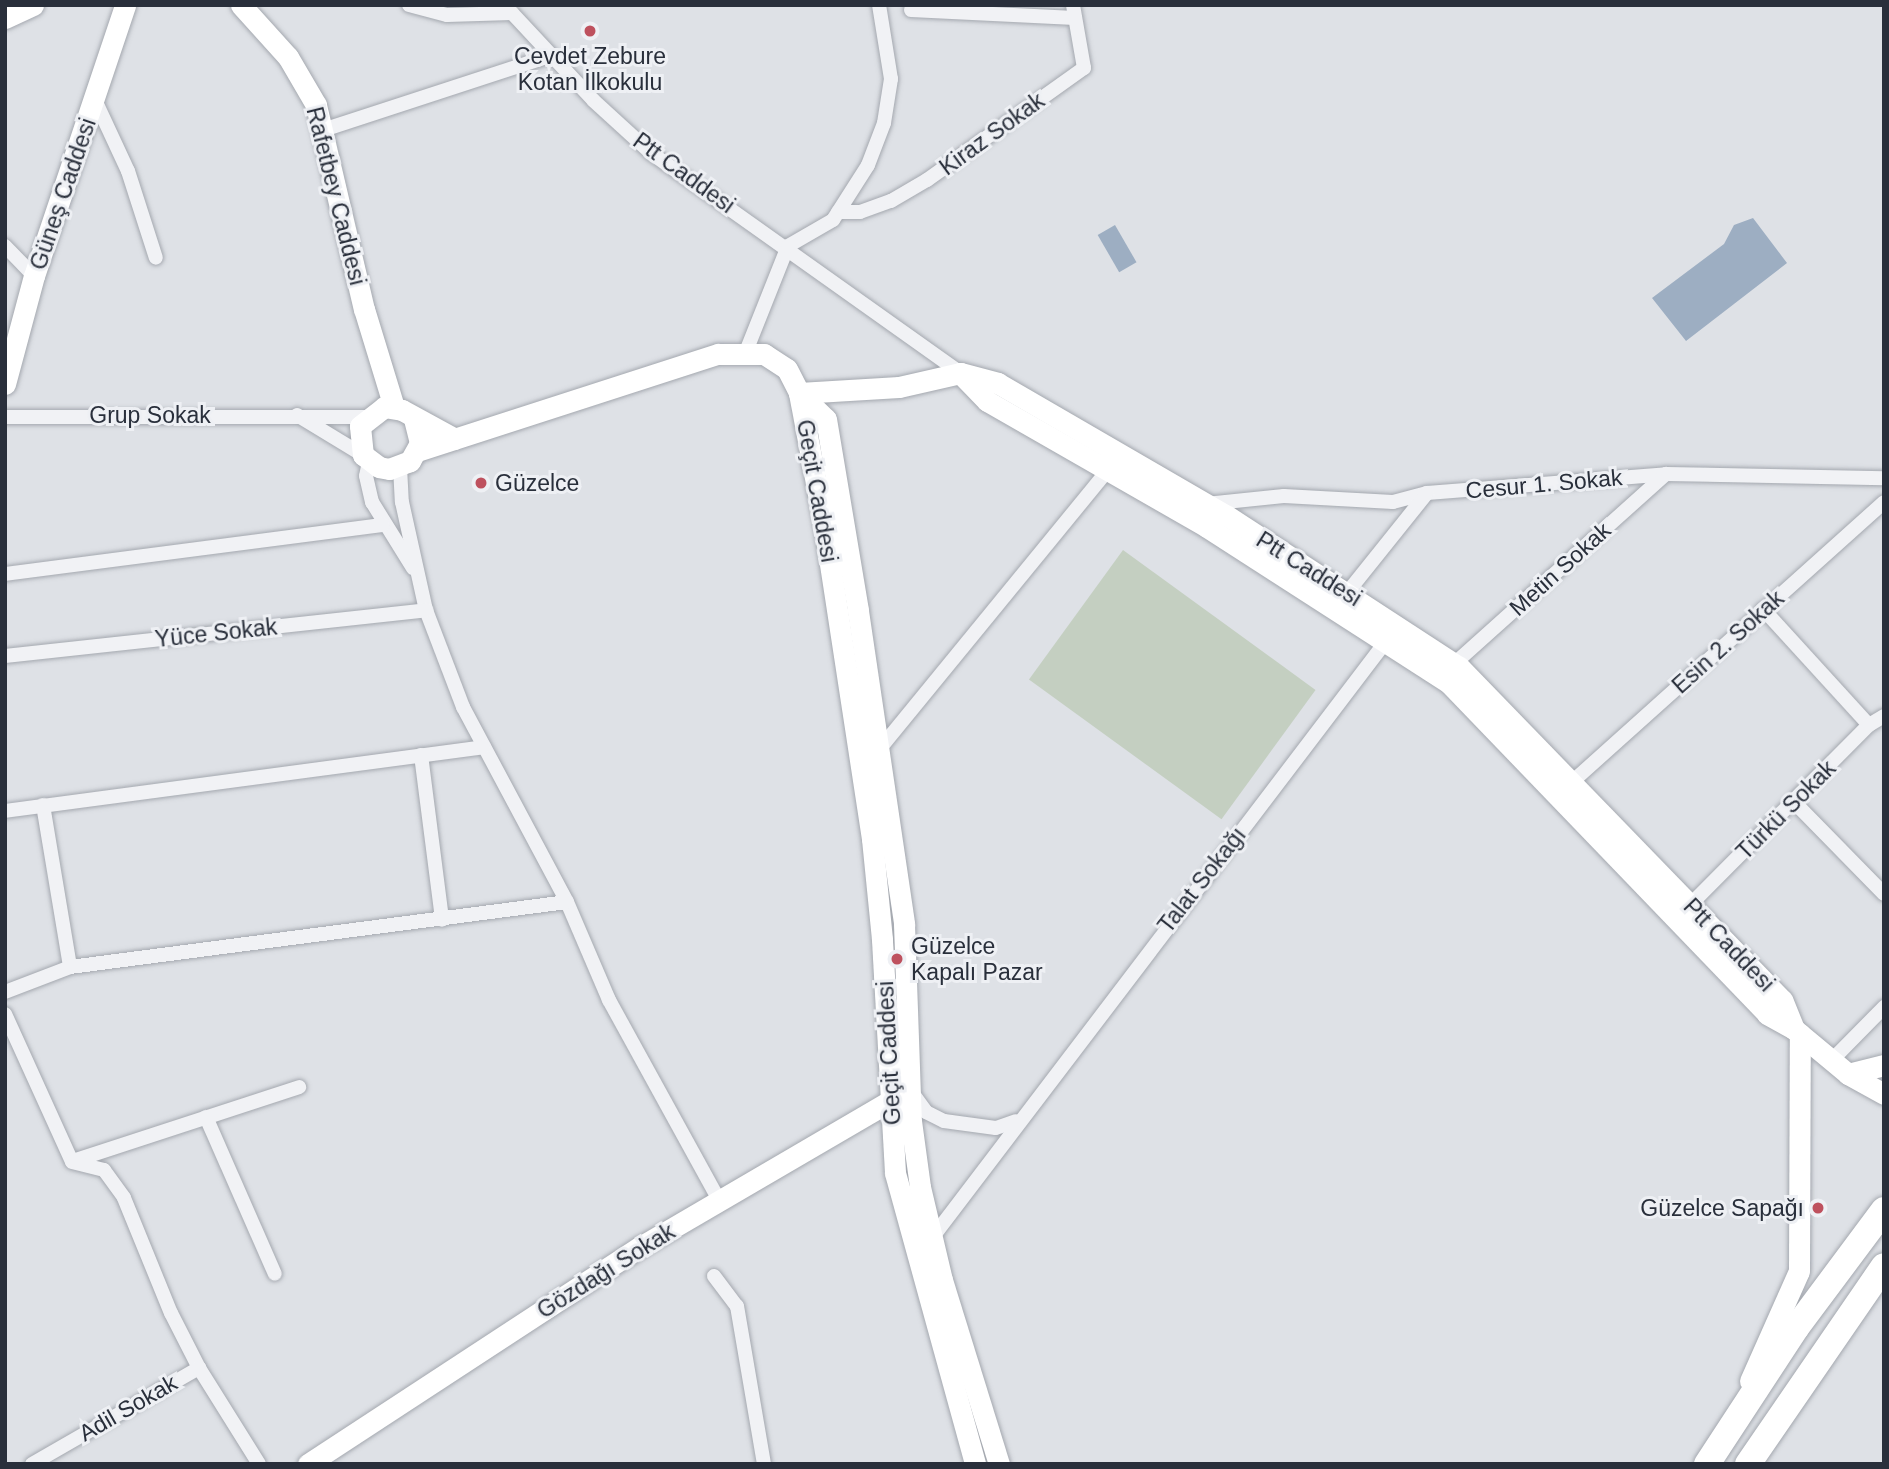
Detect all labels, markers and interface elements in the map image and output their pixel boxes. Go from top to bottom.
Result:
marker: Cevdet Zebure Kotan İlkokulu [582,23,598,39]
place label: Cevdet Zebure Kotan İlkokulu [514,42,666,96]
street label: Kiraz Sokak [934,87,1050,181]
street label: Rafetbey Caddesi [300,104,372,288]
street label: Güneş Caddesi [24,115,102,273]
street label: Ptt Caddesi [628,127,740,219]
street label: Grup Sokak [89,401,211,429]
street label: Geçit Caddesi [791,417,843,565]
street label: Cesur 1. Sokak [1464,463,1624,505]
place label: Güzelce [495,469,579,497]
marker: Güzelce [473,475,489,491]
street label: Metin Sokak [1504,516,1616,622]
street label: Ptt Caddesi [1251,526,1367,612]
street label: Esin 2. Sokak [1667,585,1789,699]
street label: Yüce Sokak [154,613,278,653]
street label: Türkü Sokak [1731,755,1841,865]
street label: Talat Sokağı [1152,822,1252,938]
street label: Ptt Caddesi [1678,893,1780,997]
place label: Güzelce Kapalı Pazar [911,932,1043,986]
marker: Güzelce Kapalı Pazar [889,951,905,967]
street label: Geçit Caddesi [871,980,907,1126]
place label: Güzelce Sapağı [1640,1194,1804,1222]
marker: Güzelce Sapağı [1810,1200,1826,1216]
street label: Gözdağı Sokak [532,1218,680,1324]
street label: Adil Sokak [74,1369,182,1447]

